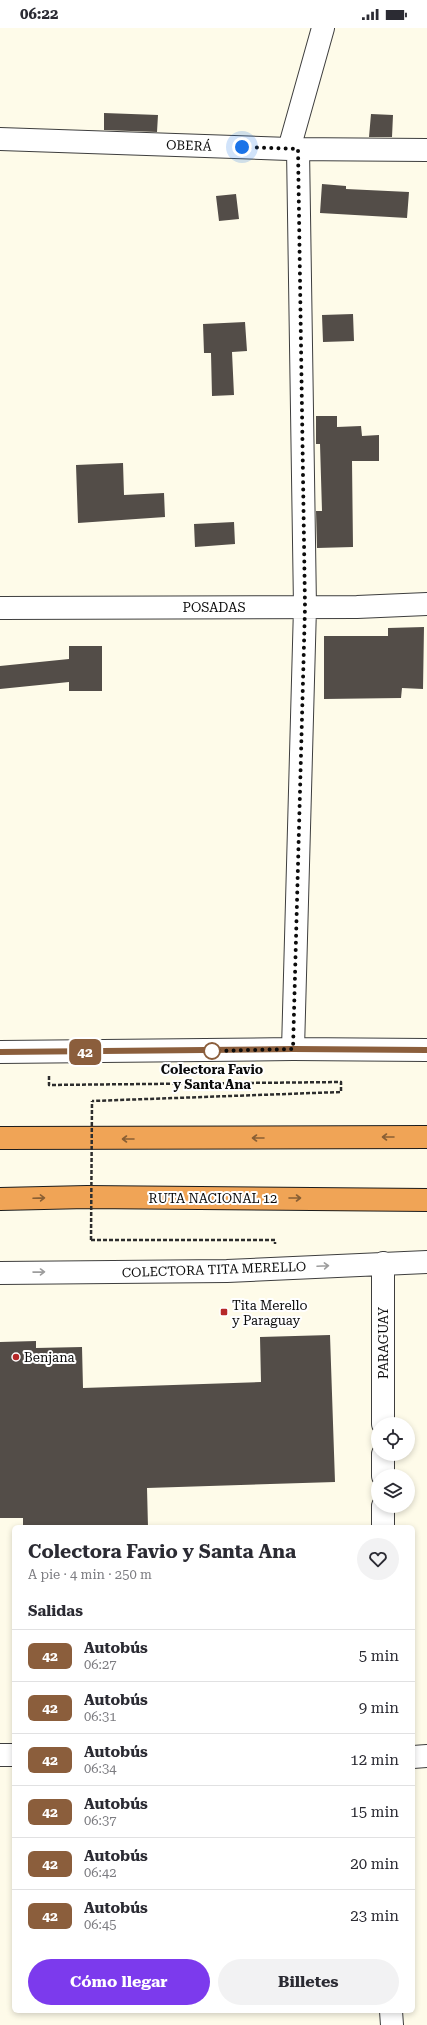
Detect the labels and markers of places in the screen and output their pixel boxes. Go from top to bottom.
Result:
marker: Colectora Favio y Santa Ana [203,1042,221,1060]
place label: Colectora Favio y Santa Ana [161,1062,263,1092]
place label: Tita Merello y Paraguay [232,1298,308,1328]
marker: Tita Merello y Paraguay [219,1307,229,1317]
place label: Benjana [24,1350,75,1365]
marker: Benjana [11,1352,21,1362]

